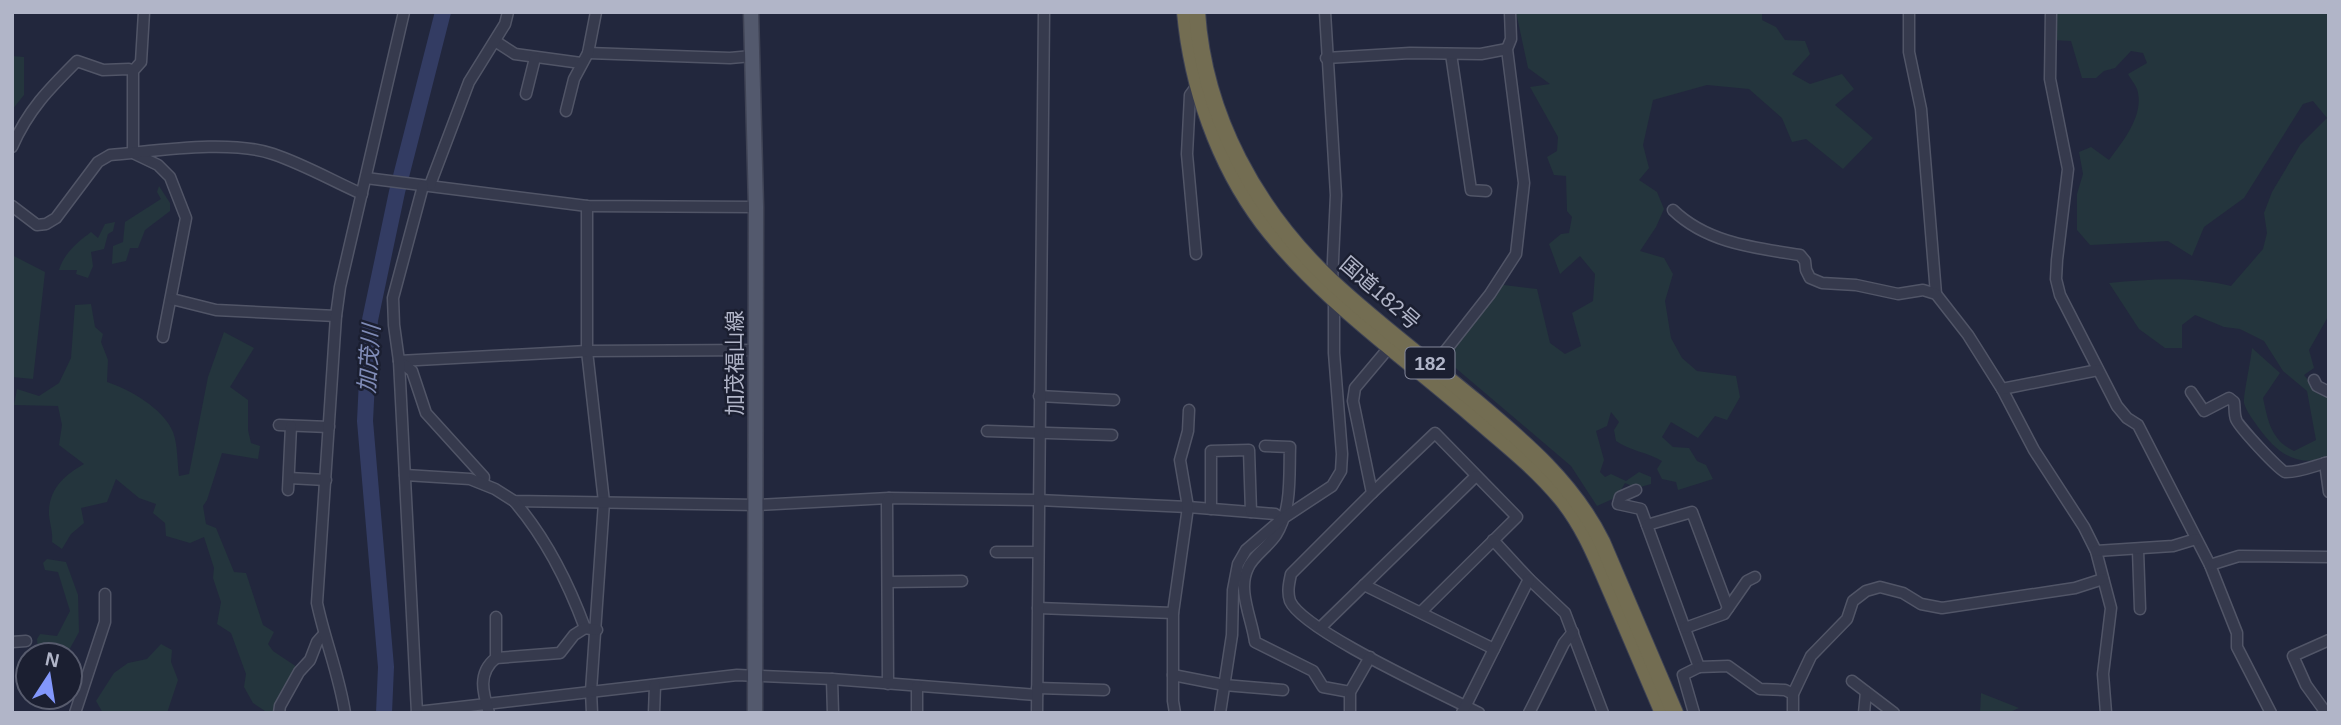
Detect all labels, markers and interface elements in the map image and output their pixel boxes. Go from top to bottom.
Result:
street label: 国道182号 [1336,252,1425,333]
street label: 加茂福山線 [723,311,746,416]
water label: 加茂川 [354,321,385,394]
road number: 182 [1406,348,1454,378]
north arrow [14,641,84,711]
text: N [44,648,61,672]

